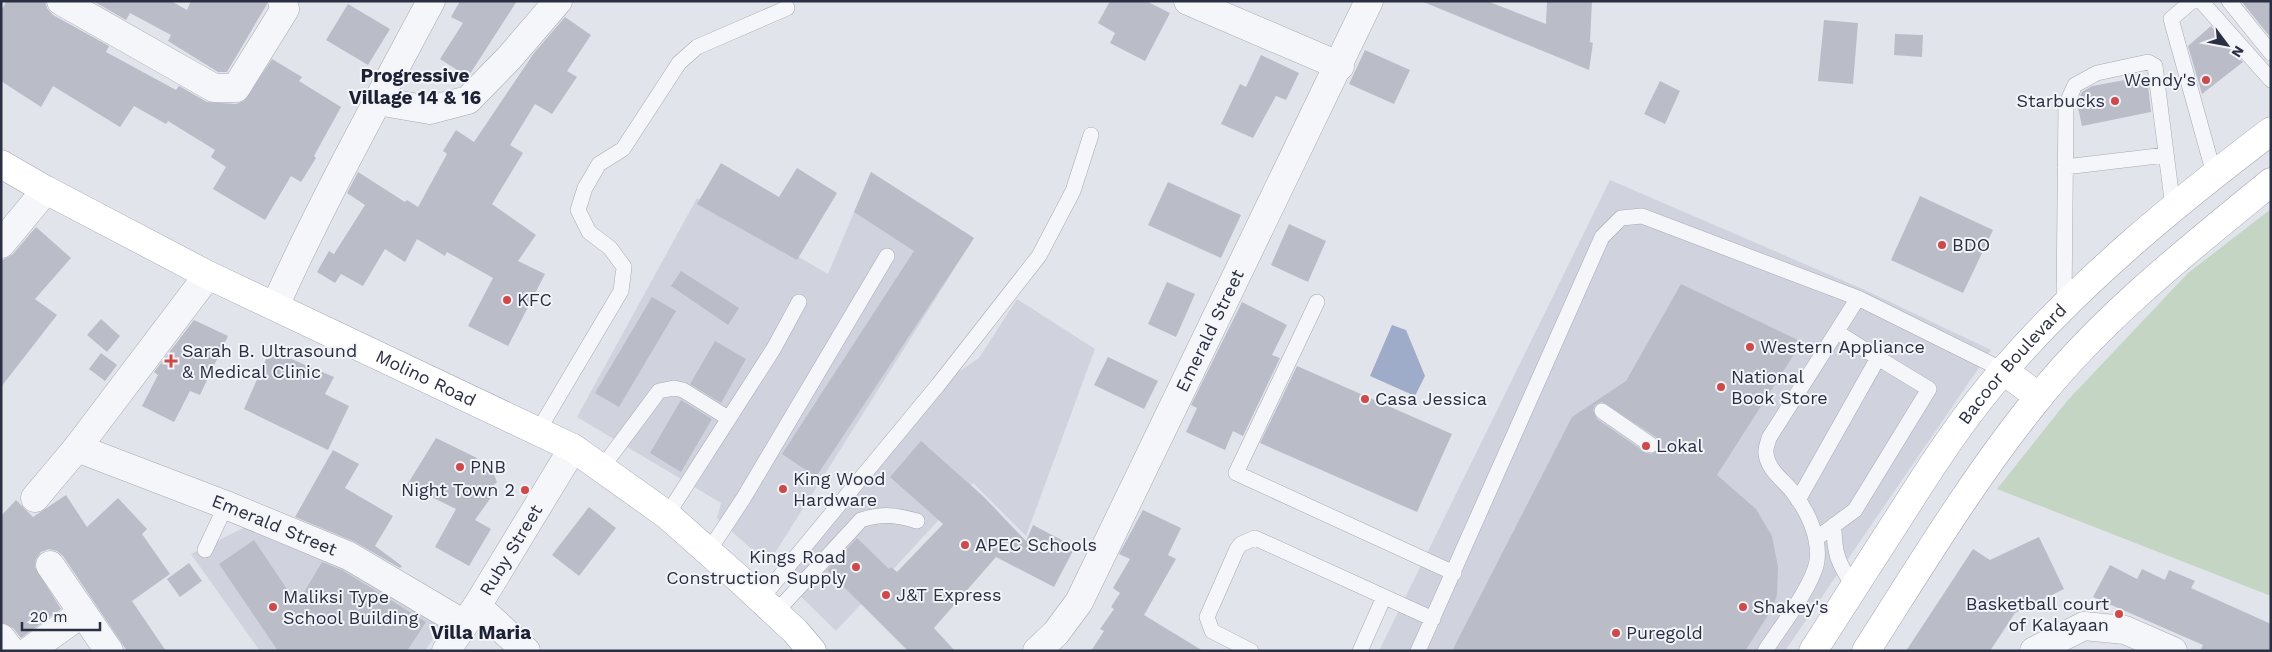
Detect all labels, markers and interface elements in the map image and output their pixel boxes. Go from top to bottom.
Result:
north arrow [2202,20,2252,70]
text: N [2228,43,2248,61]
district label: Progressive Village 14 & 16 [349,64,482,109]
place label: Wendy's [2124,69,2196,90]
marker: Wendy's [2200,74,2212,86]
place label: Starbucks [2016,90,2105,111]
marker: Starbucks [2109,95,2121,107]
place label: BDO [1952,234,1990,255]
marker: BDO [1936,239,1948,251]
street label: Emerald Street [1171,265,1248,395]
place label: KFC [517,289,552,310]
marker: KFC [501,294,513,306]
street label: Bacoor Boulevard [1953,299,2070,428]
place label: Western Appliance [1760,336,1925,357]
place label: Sarah B. Ultrasound & Medical Clinic [182,340,357,382]
marker: Western Appliance [1744,341,1756,353]
street label: Molino Road [373,345,480,411]
marker: Sarah B. Ultrasound & Medical Clinic [164,354,178,368]
place label: National Book Store [1731,366,1828,408]
marker: National Book Store [1715,381,1727,393]
place label: Casa Jessica [1375,388,1487,409]
marker: Casa Jessica [1359,393,1371,405]
place label: Lokal [1656,435,1704,456]
marker: Lokal [1640,440,1652,452]
place label: PNB [470,456,506,477]
marker: PNB [454,461,466,473]
place label: King Wood Hardware [793,468,886,510]
place label: Night Town 2 [401,479,515,500]
marker: King Wood Hardware [777,483,789,495]
marker: Night Town 2 [519,484,531,496]
street label: Emerald Street [209,490,341,560]
street label: Ruby Street [475,500,546,599]
place label: APEC Schools [975,534,1097,555]
marker: APEC Schools [959,539,971,551]
place label: Kings Road Construction Supply [666,546,847,588]
marker: Kings Road Construction Supply [850,561,862,573]
place label: J&T Express [896,584,1002,605]
place label: Maliksi Type School Building [283,586,419,628]
marker: J&T Express [880,589,892,601]
place label: Basketball court of Kalayaan [1966,593,2109,635]
place label: Shakey's [1753,596,1828,617]
scale bar [22,600,100,632]
marker: Maliksi Type School Building [267,601,279,613]
marker: Shakey's [1737,601,1749,613]
text: 20 m [30,608,68,626]
marker: Basketball court of Kalayaan [2113,608,2125,620]
district label: Villa Maria [431,621,531,644]
place label: Puregold [1626,622,1703,643]
marker: Puregold [1610,627,1622,639]

